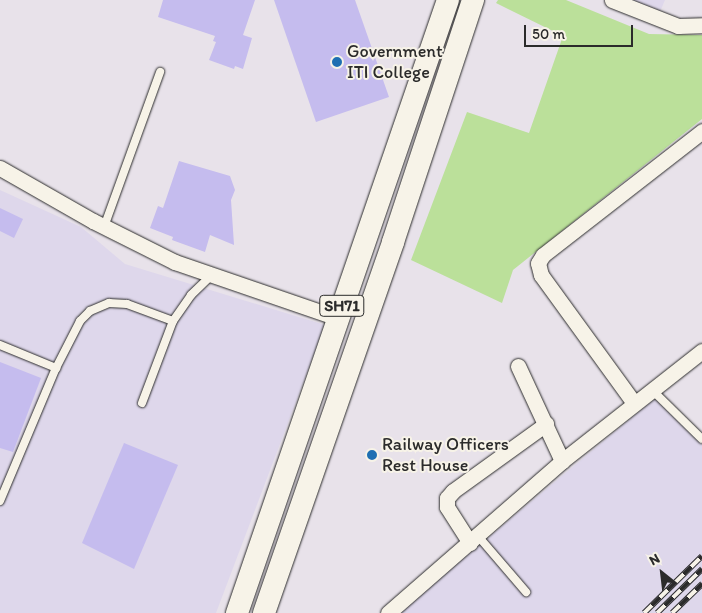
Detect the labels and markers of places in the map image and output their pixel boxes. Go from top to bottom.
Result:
place label: Government ITI College [347,41,443,84]
marker: Government ITI College [331,56,343,68]
place label: Railway Officers Rest House [382,434,509,476]
marker: Railway Officers Rest House [366,449,378,461]

